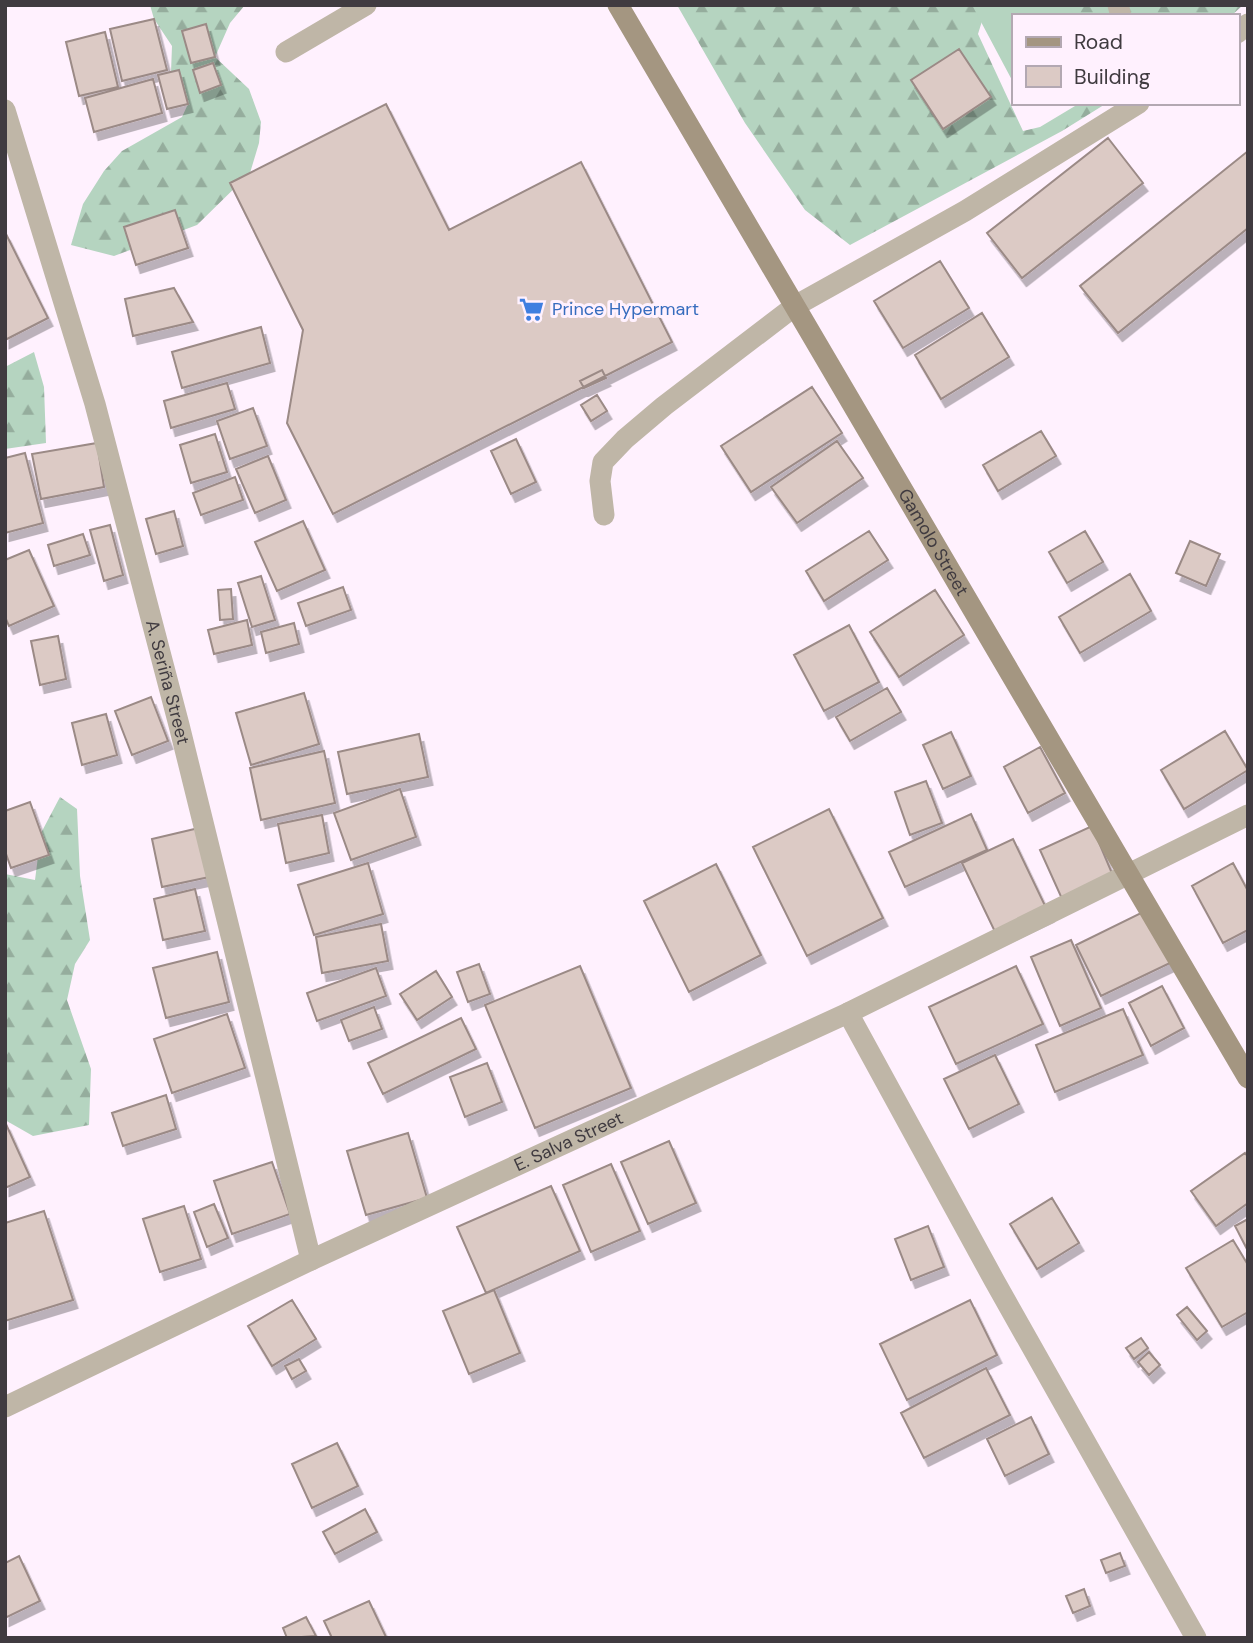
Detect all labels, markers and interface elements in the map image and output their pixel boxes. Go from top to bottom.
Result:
legend [1012,14,1239,105]
text: Road [1074,28,1123,56]
text: Building [1074,63,1151,91]
supermarket icon: Prince Hypermart [518,295,546,323]
place label: Prince Hypermart [552,297,699,321]
street label: Gamolo Street [893,484,974,600]
street label: A. Seriña Street [140,617,195,747]
street label: E. Salva Street [510,1106,627,1177]

